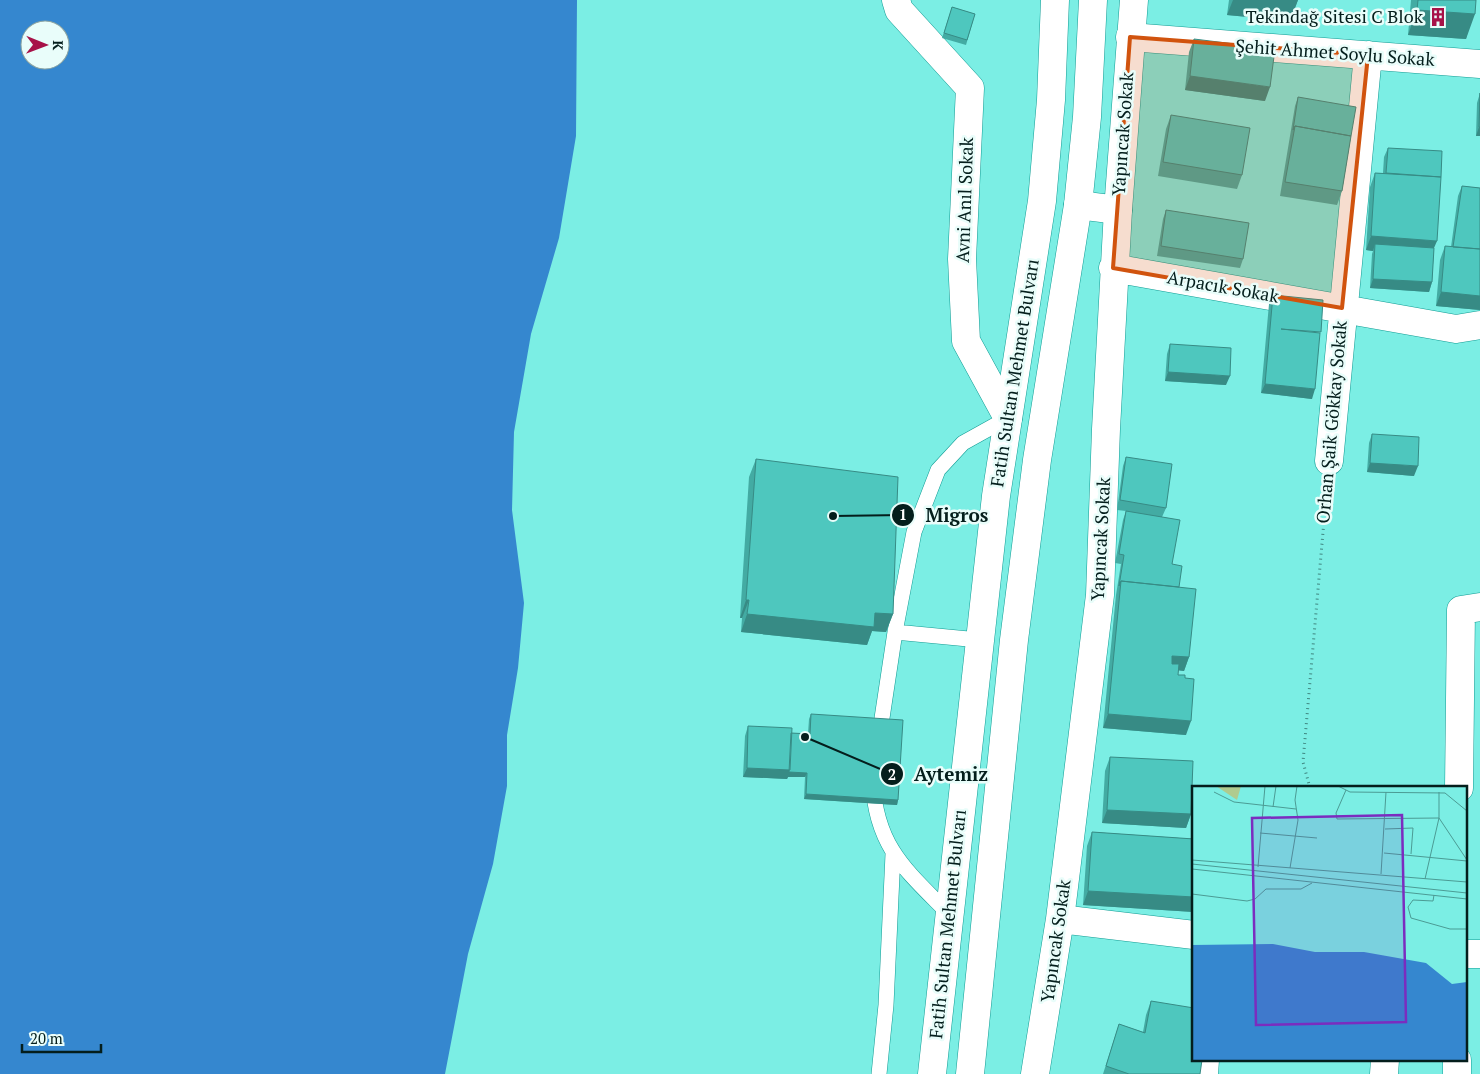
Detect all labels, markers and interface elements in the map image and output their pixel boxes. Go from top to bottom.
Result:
place label: Tekindağ Sitesi C Blok [1246,4,1424,28]
building icon: Tekindağ Sitesi C Blok [1427,6,1449,28]
north arrow [20,20,70,70]
street label: Şehit Ahmet Soylu Sokak [1235,33,1436,71]
text: K [49,40,68,50]
street label: Yapıncak Sokak [1106,71,1138,197]
street label: Avni Anıl Sokak [950,136,978,263]
street label: Fatih Sultan Mehmet Bulvarı [984,257,1044,488]
street label: Arpacık Sokak [1165,264,1282,308]
street label: Orhan Şaik Gökkay Sokak [1310,319,1352,524]
street label: Yapıncak Sokak [1085,476,1115,601]
callout: Migros [890,498,998,532]
text: Migros [926,502,989,527]
text: 1 [899,504,907,524]
callout: Aytemiz [879,757,998,791]
text: Aytemiz [914,761,988,786]
text: 2 [888,764,896,784]
inset map [1192,786,1468,1062]
street label: Fatih Sultan Mehmet Bulvarı [923,808,971,1040]
street label: Yapıncak Sokak [1035,877,1076,1004]
scale bar [22,1022,101,1054]
text: 20 m [30,1028,63,1048]

